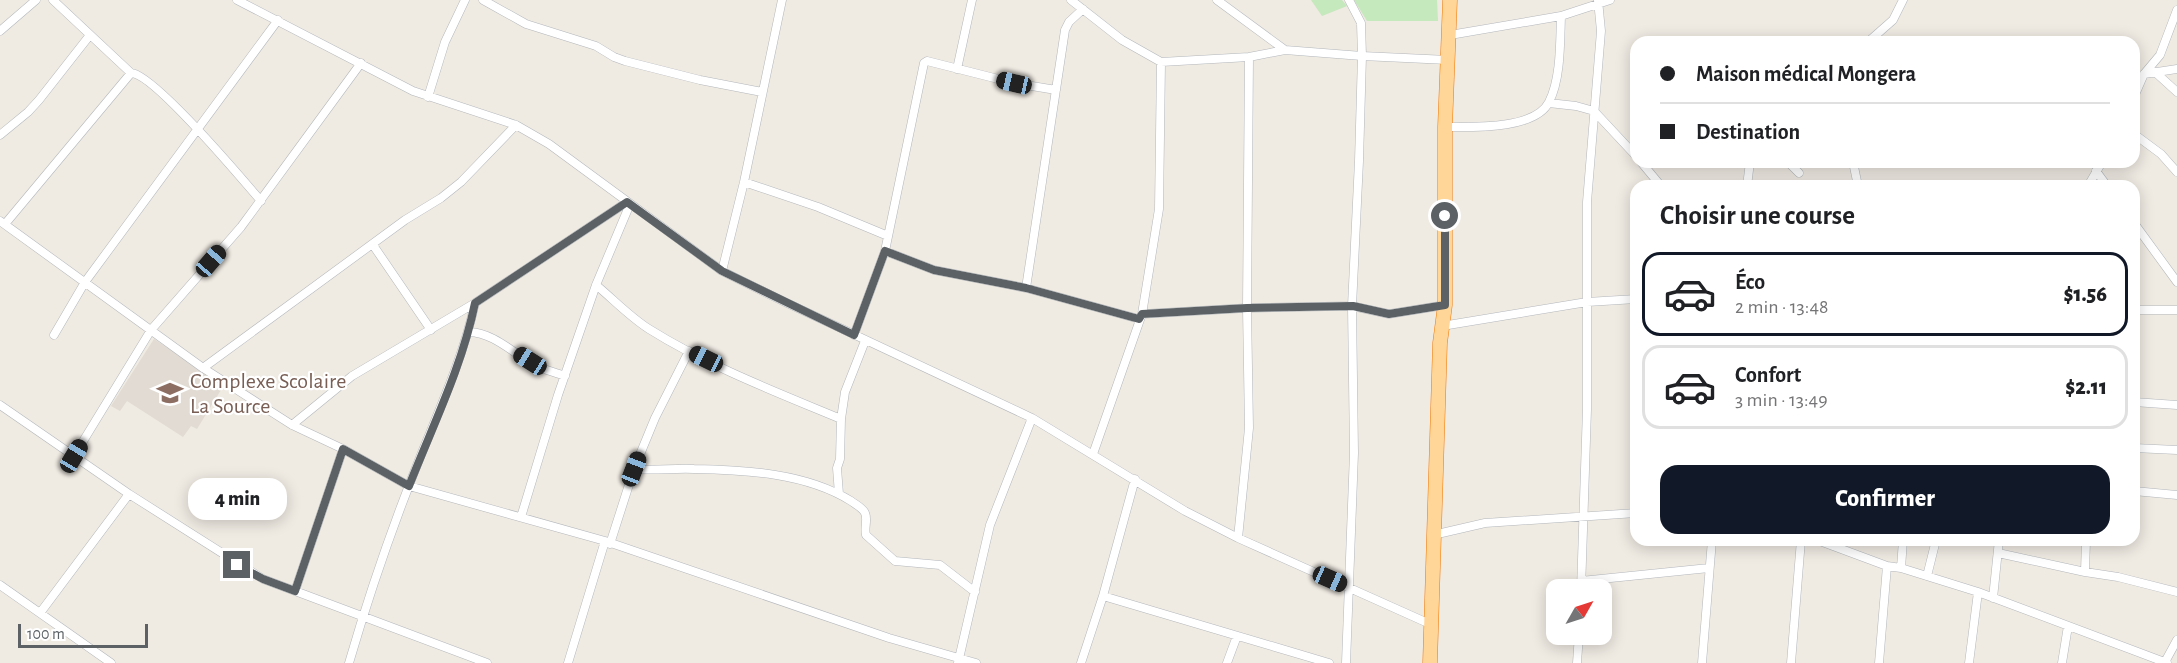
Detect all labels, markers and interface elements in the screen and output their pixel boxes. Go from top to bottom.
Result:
text: Maison médical Mongera [1696,63,1916,85]
car [994,70,1034,96]
text: Destination [1696,121,1800,143]
route start [1431,202,1458,229]
text: Choisir une course [1660,202,1855,229]
car [192,242,230,280]
icon: car [1663,267,1717,321]
text: Éco [1735,271,1765,293]
text: $1.56 [2063,283,2107,305]
text: 2 min · 13:48 [1735,297,1829,317]
car [686,343,726,375]
car [510,344,550,378]
icon: car [1663,360,1717,414]
text: Confort [1735,364,1801,386]
place label: Complexe Scolaire La Source [190,370,346,417]
text: $2.11 [2065,376,2107,398]
school or university icon: Complexe Scolaire La Source [155,378,185,408]
text: 3 min · 13:49 [1735,390,1828,410]
car [57,436,91,476]
car [619,449,649,489]
button: Confirmer [1660,465,2110,534]
callout: 4 min [188,478,286,520]
text: 4 min [215,489,260,509]
route end [223,551,250,578]
car [1310,563,1350,595]
north arrow [1546,579,1612,645]
map controls [1546,579,1612,645]
scale bar [18,621,148,648]
text: 100 m [27,626,65,642]

